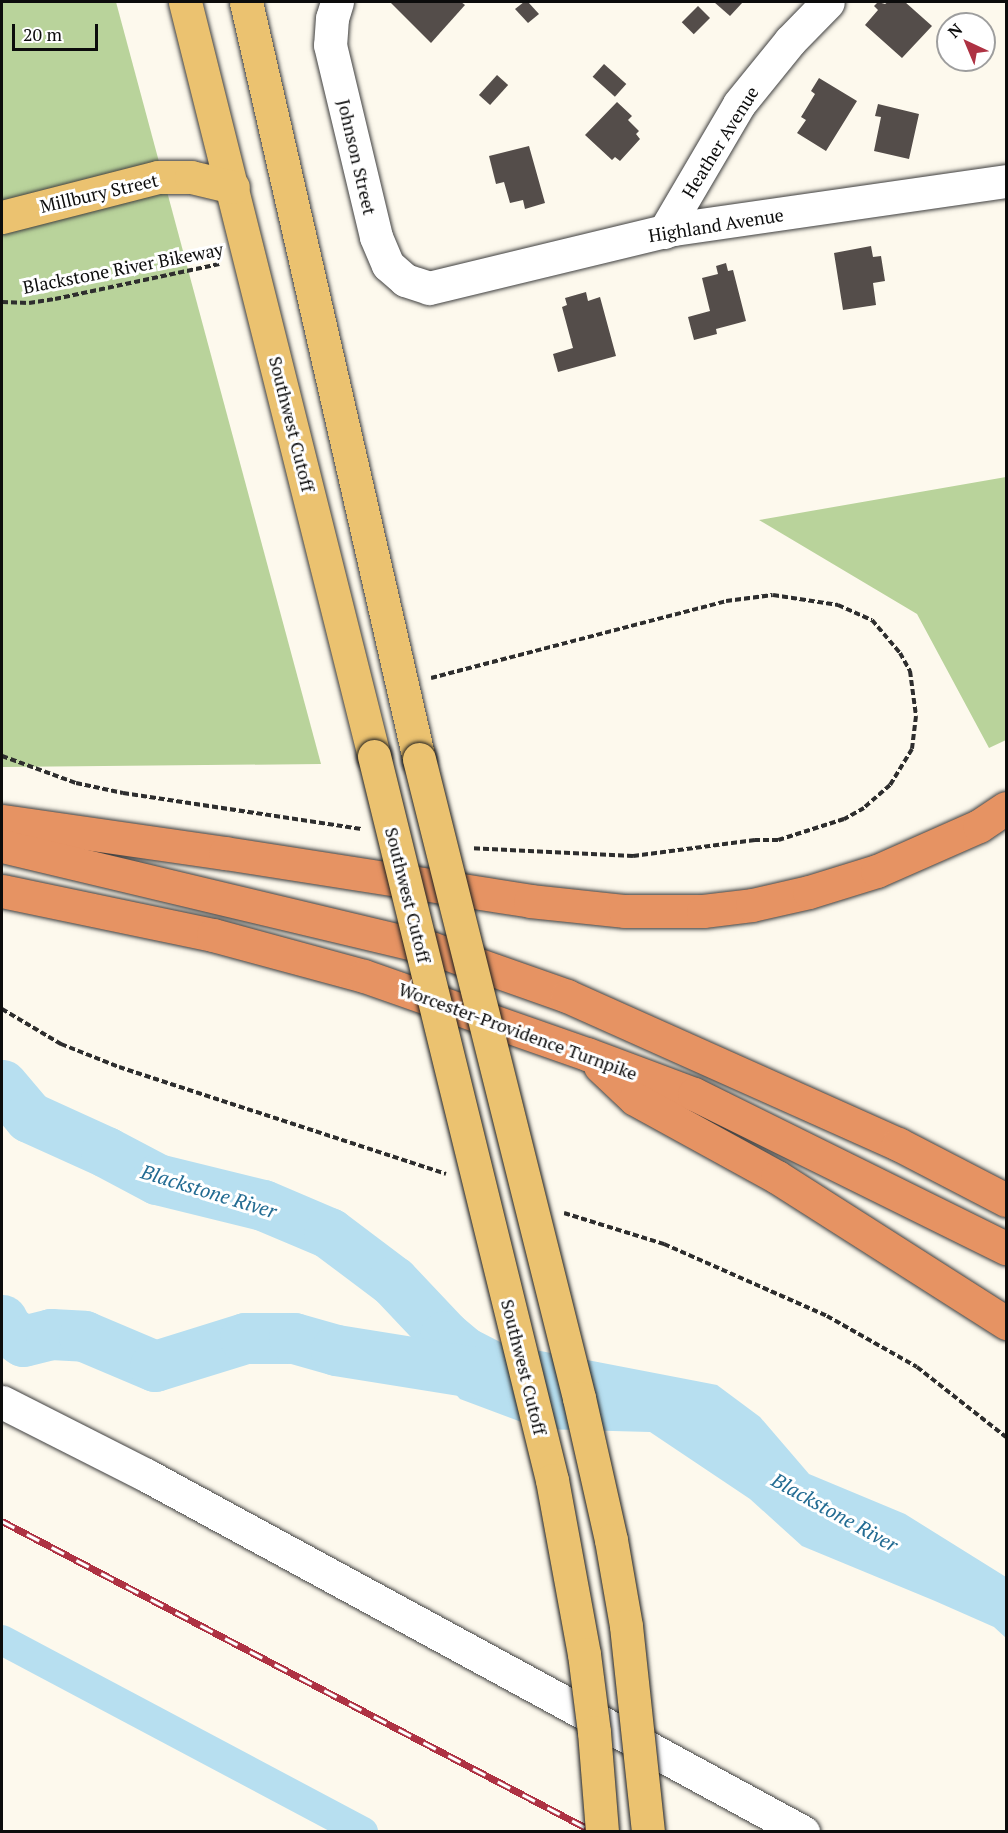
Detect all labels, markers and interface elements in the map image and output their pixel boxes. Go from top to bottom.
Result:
scale bar [15,12,100,50]
north arrow [936,12,996,72]
text: N [943,18,967,43]
text: 20 m [23,22,62,46]
street label: Heather Avenue [677,82,763,202]
street label: Johnson Street [333,97,381,217]
street label: Millbury Street [38,169,160,217]
street label: Highland Avenue [647,204,785,246]
street label: Blackstone River Bikeway [21,238,225,298]
street label: Southwest Cutoff [265,354,319,494]
street label: Southwest Cutoff [381,825,435,965]
street label: Worcester-Providence Turnpike [396,978,640,1084]
water label: Blackstone River [138,1159,280,1223]
street label: Southwest Cutoff [497,1297,551,1437]
water label: Blackstone River [768,1467,902,1557]

